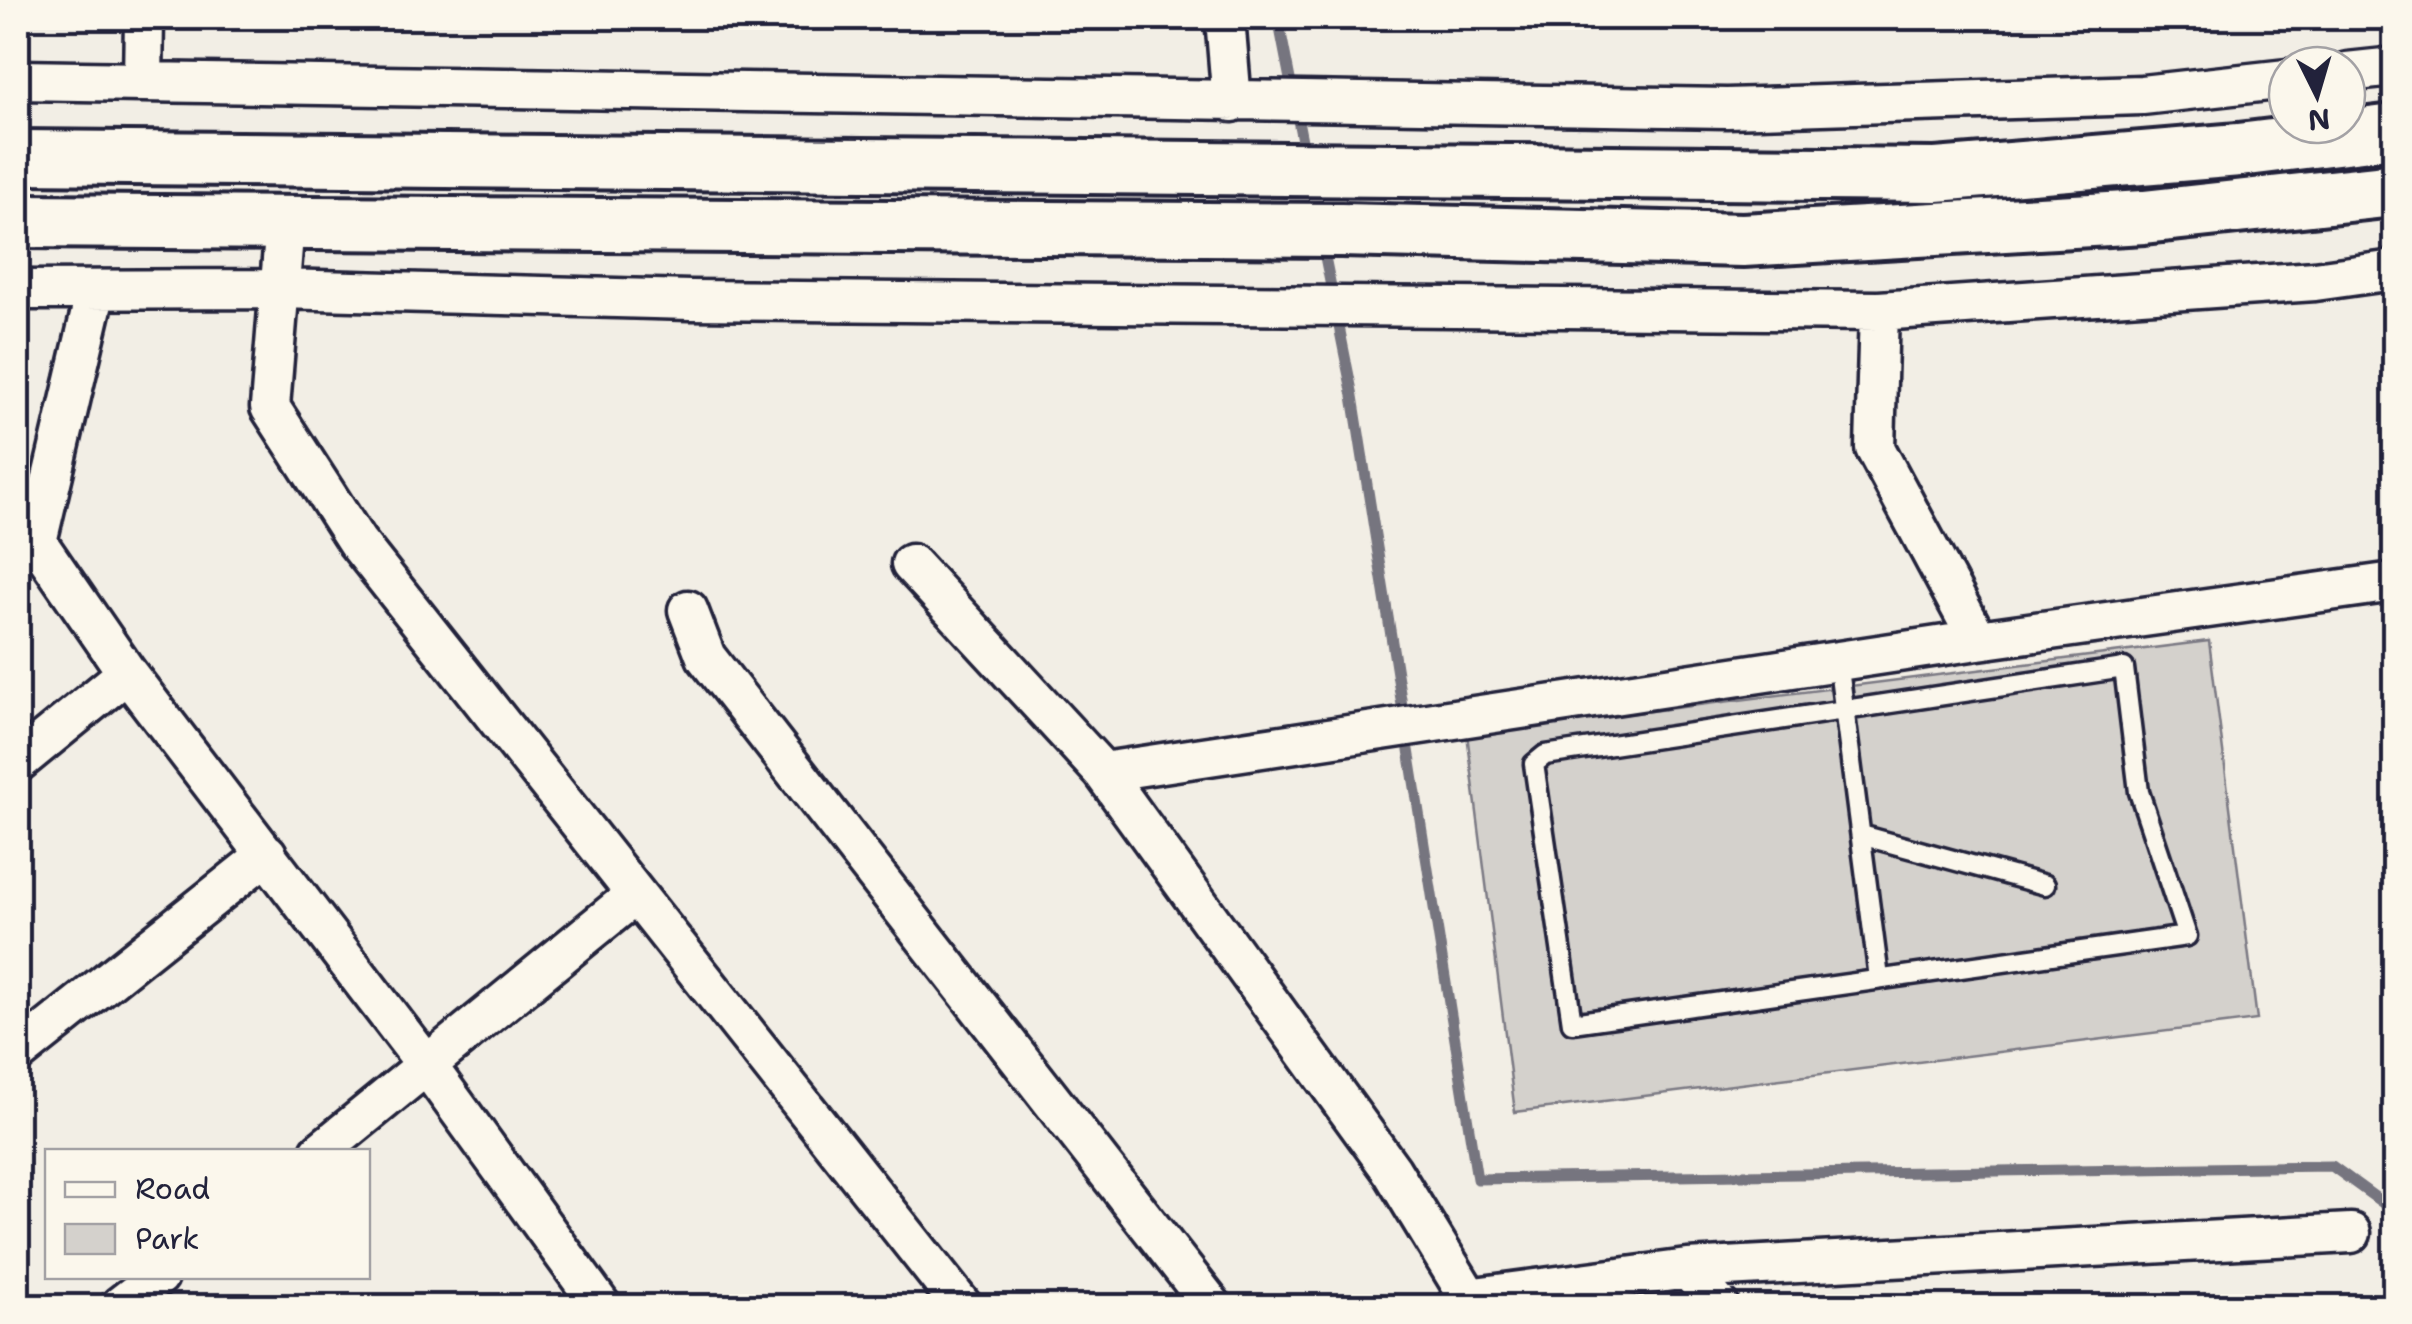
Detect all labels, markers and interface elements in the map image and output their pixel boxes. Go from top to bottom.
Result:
north arrow [2267,45,2367,145]
text: N [2306,100,2332,140]
legend [45,1149,370,1279]
text: Road [135,1168,210,1209]
text: Park [135,1218,199,1259]

